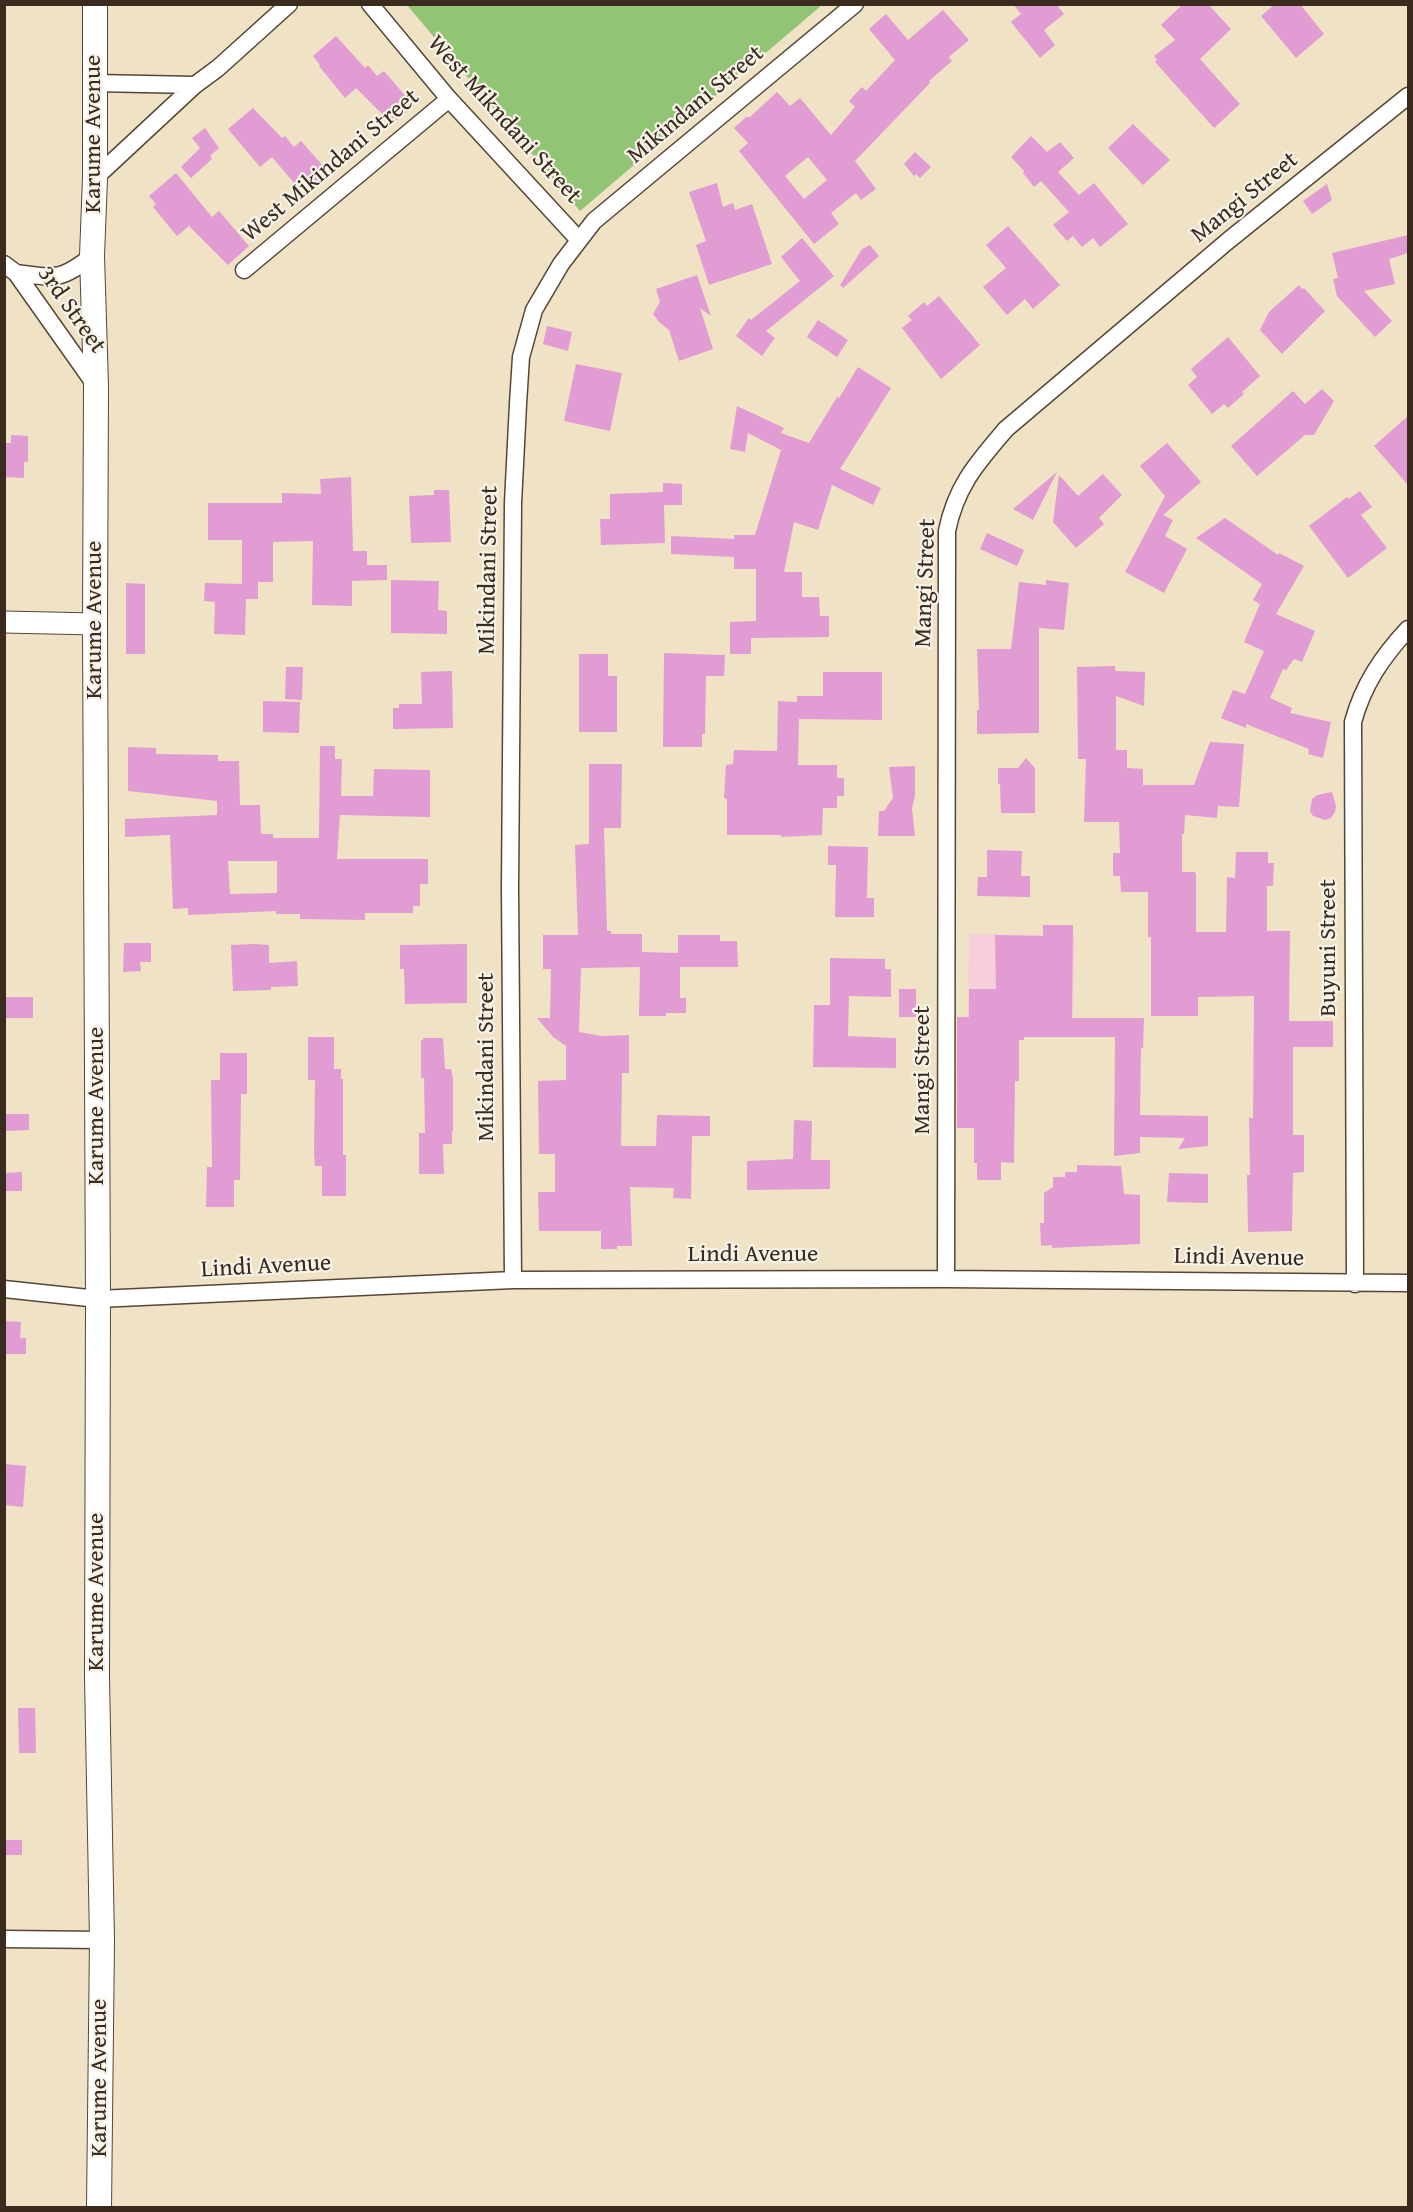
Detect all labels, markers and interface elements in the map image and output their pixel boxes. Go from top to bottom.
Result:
street label: West Mikndani Street [421,30,587,210]
street label: Mikindani Street [622,40,770,170]
street label: Karume Avenue [80,55,108,213]
street label: West Mikindani Street [236,83,426,249]
street label: Mangi Street [1186,146,1304,250]
street label: 3rd Street [31,261,111,359]
street label: Mikindani Street [473,485,505,655]
street label: Mangi Street [909,518,943,648]
street label: Karume Avenue [81,541,109,699]
street label: Buyuni Street [1315,879,1343,1017]
street label: Mikindani Street [473,972,501,1142]
street label: Mangi Street [909,1005,937,1135]
street label: Karume Avenue [83,1027,111,1185]
street label: Lindi Avenue [688,1241,818,1269]
street label: Lindi Avenue [1174,1242,1304,1274]
street label: Lindi Avenue [200,1249,332,1285]
street label: Karume Avenue [83,1513,111,1671]
street label: Karume Avenue [86,1999,114,2157]

